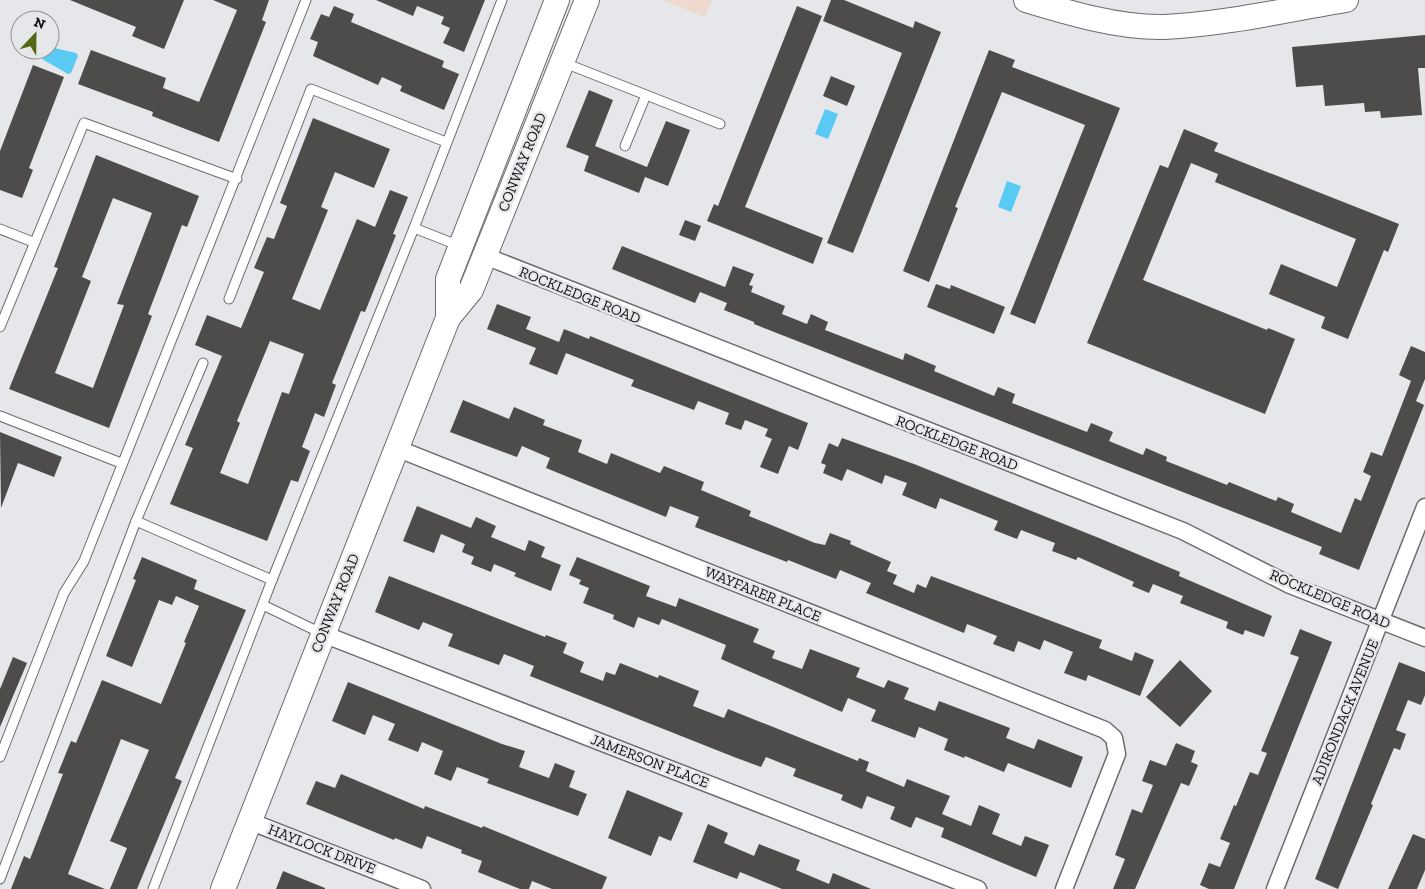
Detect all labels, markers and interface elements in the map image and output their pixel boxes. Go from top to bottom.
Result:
north arrow [10,10,60,60]
text: N [32,14,48,33]
street label: CONWAY ROAD [494,110,550,214]
street label: ROCKLEDGE ROAD [517,262,643,328]
street label: ROCKLEDGE ROAD [893,411,1021,475]
street label: CONWAY ROAD [307,551,363,655]
street label: WAYFARER PLACE [702,563,824,626]
street label: ROCKLEDGE ROAD [1267,565,1393,633]
street label: ADIRONDACK AVENUE [1308,636,1383,787]
street label: JAMERSON PLACE [588,730,712,792]
street label: HAYLOCK DRIVE [266,820,379,878]

